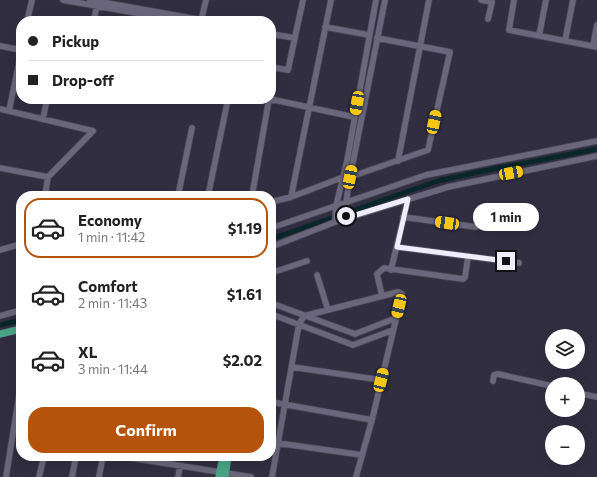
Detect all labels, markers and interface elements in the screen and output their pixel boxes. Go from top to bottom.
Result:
text: Pickup [52,32,99,50]
text: Drop-off [52,71,114,89]
car [349,90,365,116]
car [426,109,442,135]
car [342,164,358,190]
car [498,165,524,181]
callout: 1 min [473,203,539,231]
route start [337,207,355,225]
text: 1 min [491,209,521,225]
icon: car [30,210,66,246]
text: Economy [78,211,142,229]
car [434,215,460,231]
text: $1.19 [228,219,262,237]
text: 1 min · 11:42 [78,229,145,245]
route end [497,252,515,270]
icon: car [30,276,66,312]
text: Comfort [78,277,138,295]
text: $1.61 [227,285,262,303]
car [390,293,408,319]
text: 2 min · 11:43 [78,295,147,311]
map controls [545,329,585,465]
button: layers [545,329,585,369]
icon: car [30,342,66,378]
text: XL [78,343,97,361]
text: $2.02 [223,351,262,369]
text: 3 min · 11:44 [78,361,148,377]
car [372,367,390,393]
button: + [545,377,585,417]
button: Confirm [28,407,264,453]
button: − [545,425,585,465]

